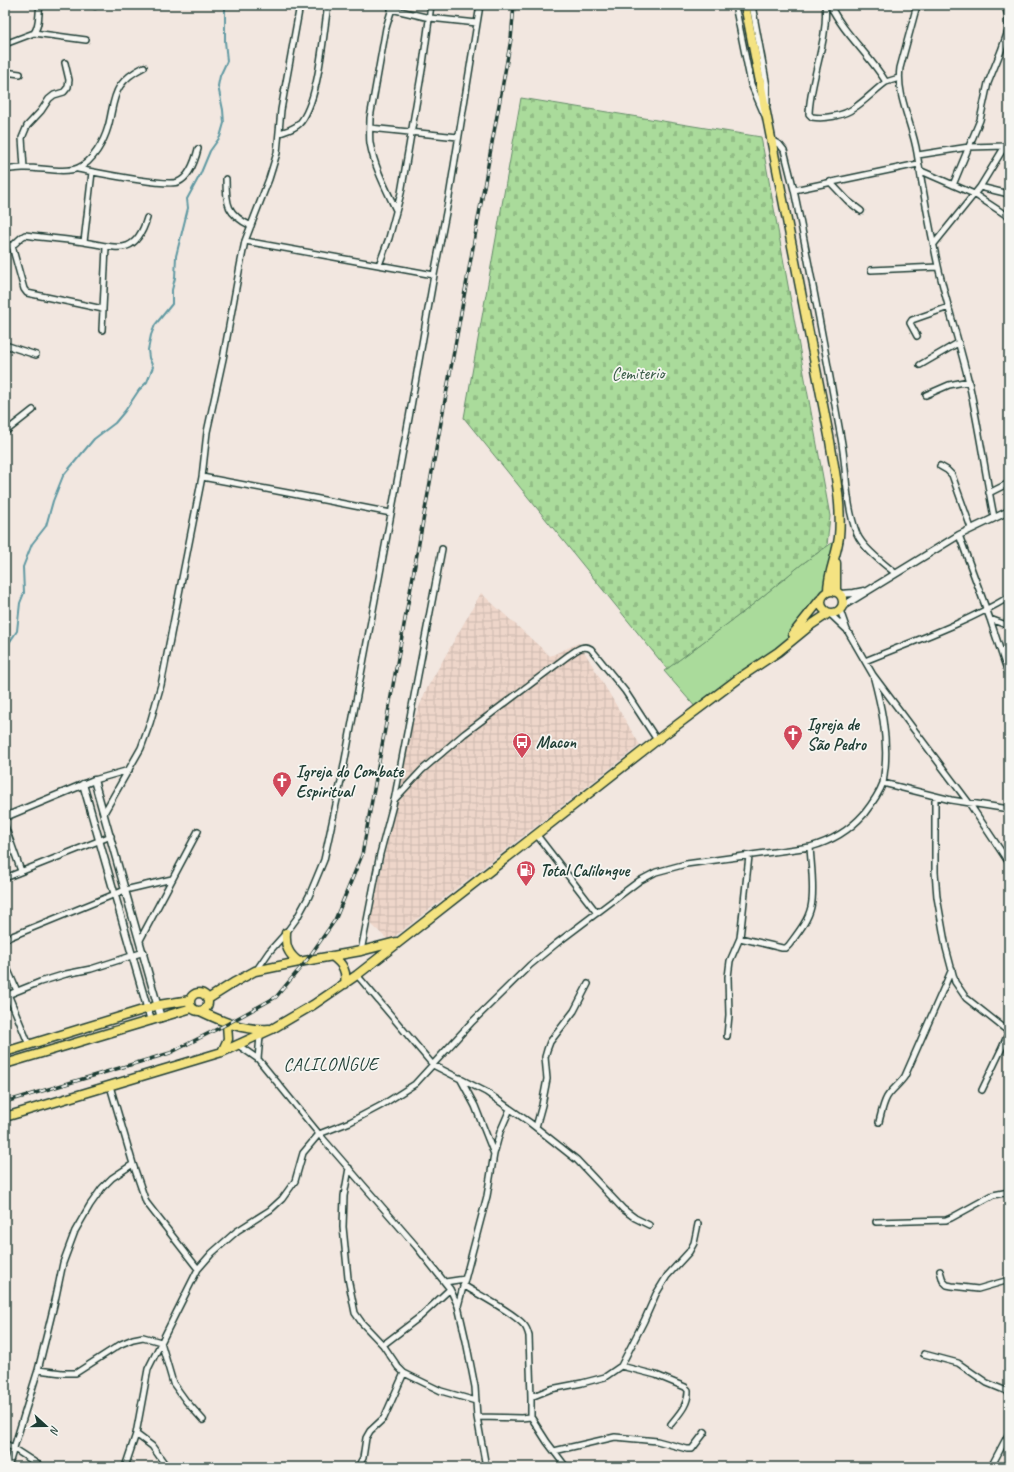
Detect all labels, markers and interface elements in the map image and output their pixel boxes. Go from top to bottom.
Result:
park label: Cemiterio [612,363,666,384]
place label: Igreja de São Pedro [807,714,868,755]
church icon: Igreja de São Pedro [782,723,804,751]
bus stop icon: Macon [511,731,533,759]
place label: Macon [536,732,577,753]
place label: Igreja do Combate Espiritual [296,761,404,802]
church icon: Igreja do Combate Espiritual [271,770,293,798]
fuel station icon: Total Calilongue [515,859,537,887]
place label: Total Calilongue [540,860,631,881]
district label: CALILONGUE [283,1053,380,1075]
north arrow [26,1406,66,1446]
text: N [47,1424,63,1437]

